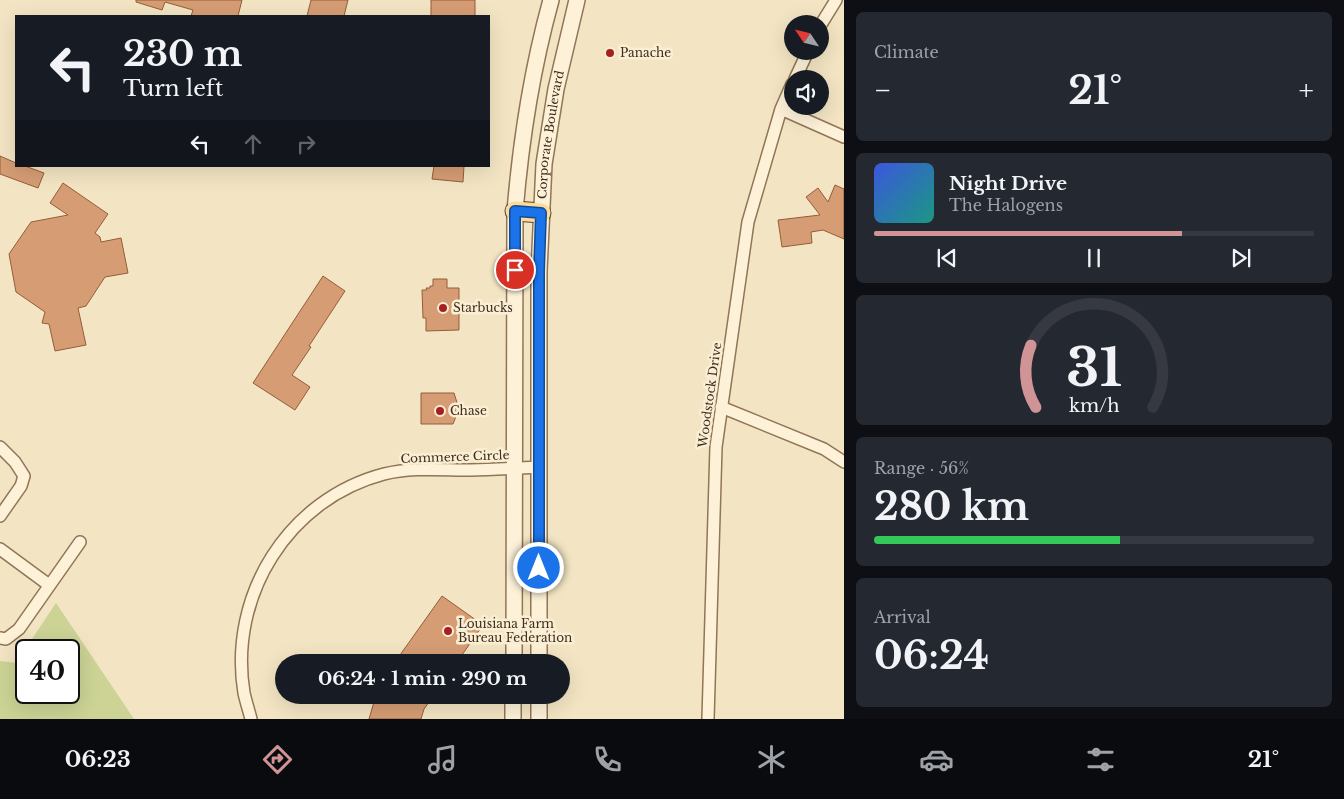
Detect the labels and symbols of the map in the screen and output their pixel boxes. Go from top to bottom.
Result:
north arrow [784,15,829,60]
place label: Panache [620,45,671,60]
marker: Panache [604,47,616,59]
street label: Corporate Boulevard [534,69,567,199]
pin [494,249,536,291]
place label: Starbucks [453,300,513,315]
marker: Starbucks [437,302,449,314]
street label: Woodstock Drive [695,341,724,450]
place label: Chase [450,403,487,418]
marker: Chase [434,405,446,417]
street label: Commerce Circle [400,447,510,466]
position arrow [512,541,564,593]
place label: Louisiana Farm Bureau Federation [458,616,572,645]
marker: Louisiana Farm Bureau Federation [442,625,454,637]
speed limit sign: 40 [15,639,80,704]

